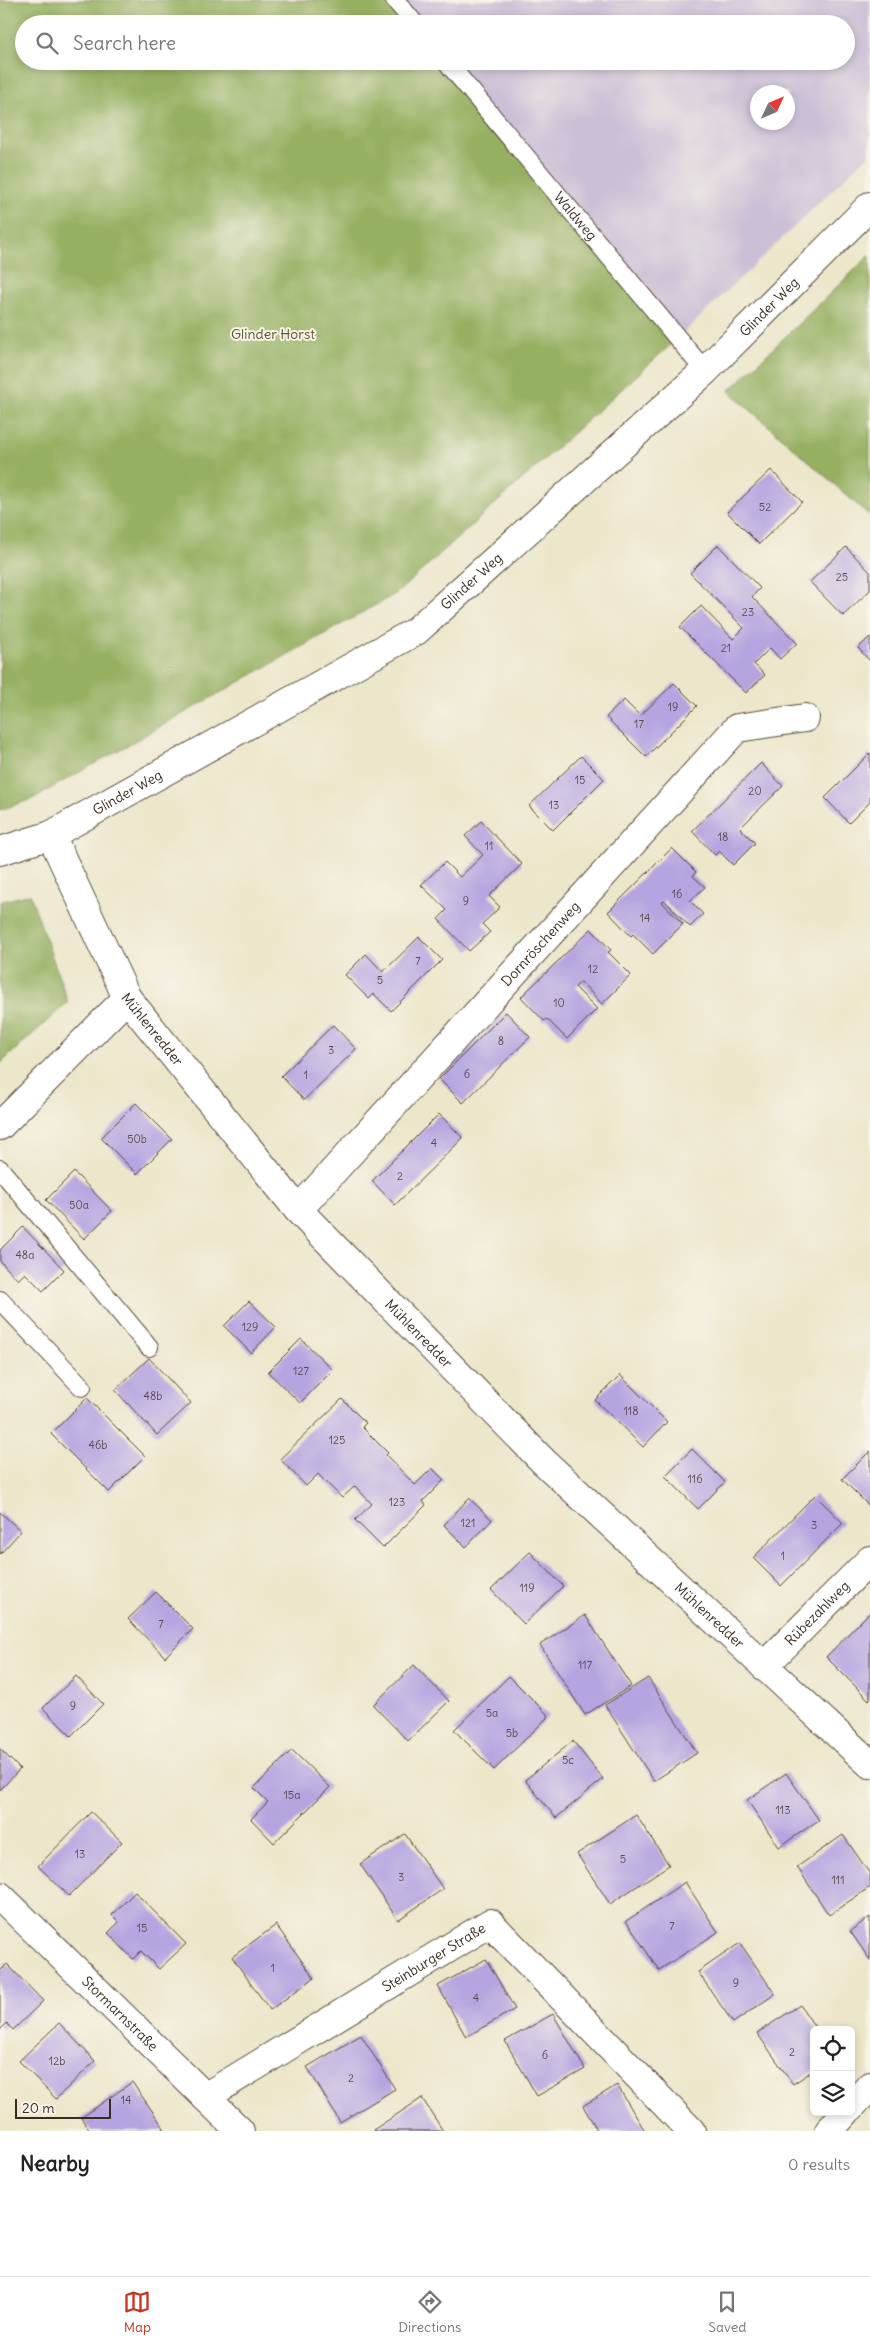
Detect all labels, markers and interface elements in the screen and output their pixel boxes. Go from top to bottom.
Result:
search box [15,15,855,70]
icon: search [33,29,61,57]
text: Search here [73,31,176,55]
north arrow [750,85,795,130]
street label: Waldweg [550,188,601,244]
street label: Glinder Weg [736,273,803,340]
park label: Glinder Horst [231,325,315,343]
house number: 52 [759,500,771,514]
street label: Glinder Weg [437,549,506,614]
house number: 25 [836,570,848,584]
house number: 23 [742,605,754,619]
house number: 21 [721,641,731,655]
house number: 19 [668,700,678,714]
house number: 17 [634,717,644,731]
street label: Glinder Weg [89,766,165,819]
house number: 15 [575,773,585,787]
house number: 20 [748,784,762,798]
house number: 13 [549,798,559,812]
house number: 18 [718,830,728,844]
house number: 11 [485,839,493,853]
house number: 16 [672,887,682,901]
house number: 9 [463,894,469,908]
street label: Dornröschenweg [497,898,584,990]
house number: 14 [640,911,650,925]
house number: 7 [415,954,421,968]
house number: 12 [588,962,598,976]
house number: 5 [377,973,383,987]
street label: Mühlenredder [117,989,187,1070]
house number: 10 [553,996,565,1010]
house number: 8 [498,1034,504,1048]
house number: 3 [328,1043,334,1057]
house number: 6 [464,1067,470,1081]
house number: 1 [304,1068,308,1082]
house number: 50b [127,1132,147,1146]
house number: 4 [431,1136,437,1150]
house number: 2 [397,1169,403,1183]
house number: 50a [69,1198,89,1212]
house number: 48a [16,1248,34,1262]
street label: Mühlenredder [381,1296,456,1372]
house number: 129 [242,1320,258,1334]
house number: 127 [293,1364,309,1378]
house number: 48b [144,1389,162,1403]
house number: 118 [623,1404,639,1418]
house number: 125 [329,1433,345,1447]
house number: 46b [89,1438,107,1452]
house number: 116 [687,1472,703,1486]
house number: 123 [389,1495,405,1509]
house number: 121 [461,1516,475,1530]
house number: 3 [811,1518,817,1532]
house number: 1 [781,1549,785,1563]
street label: Rübezahlweg [781,1577,853,1649]
street label: Mühlenredder [671,1579,748,1652]
house number: 119 [519,1581,535,1595]
house number: 7 [158,1617,164,1631]
house number: 117 [578,1658,593,1672]
house number: 9 [70,1699,76,1713]
house number: 5a [486,1706,498,1720]
house number: 5b [506,1726,518,1740]
house number: 5c [562,1753,574,1767]
house number: 15a [284,1788,300,1802]
house number: 113 [776,1803,790,1817]
house number: 13 [75,1847,85,1861]
house number: 5 [620,1852,626,1866]
house number: 3 [398,1870,404,1884]
house number: 111 [831,1873,845,1887]
street label: Steinburger Straße [379,1919,489,1996]
house number: 7 [669,1919,675,1933]
house number: 15 [137,1921,147,1935]
house number: 1 [271,1961,275,1975]
street label: Stormarnstraße [78,1972,162,2055]
house number: 9 [733,1976,739,1990]
house number: 4 [473,1991,479,2005]
map controls [810,2026,855,2116]
button: locate [810,2026,855,2071]
house number: 2 [789,2045,795,2059]
house number: 6 [542,2048,548,2062]
house number: 12b [49,2054,65,2068]
house number: 2 [348,2071,354,2085]
button: layers [810,2071,855,2116]
house number: 14 [121,2093,131,2107]
scale bar [15,2096,111,2119]
text: 20 m [22,2099,55,2117]
text: Nearby [20,2150,90,2177]
text: 0 results [788,2154,850,2174]
tab: Map [123,2288,151,2336]
tab: Directions [398,2288,461,2336]
tab: Saved [708,2288,747,2336]

